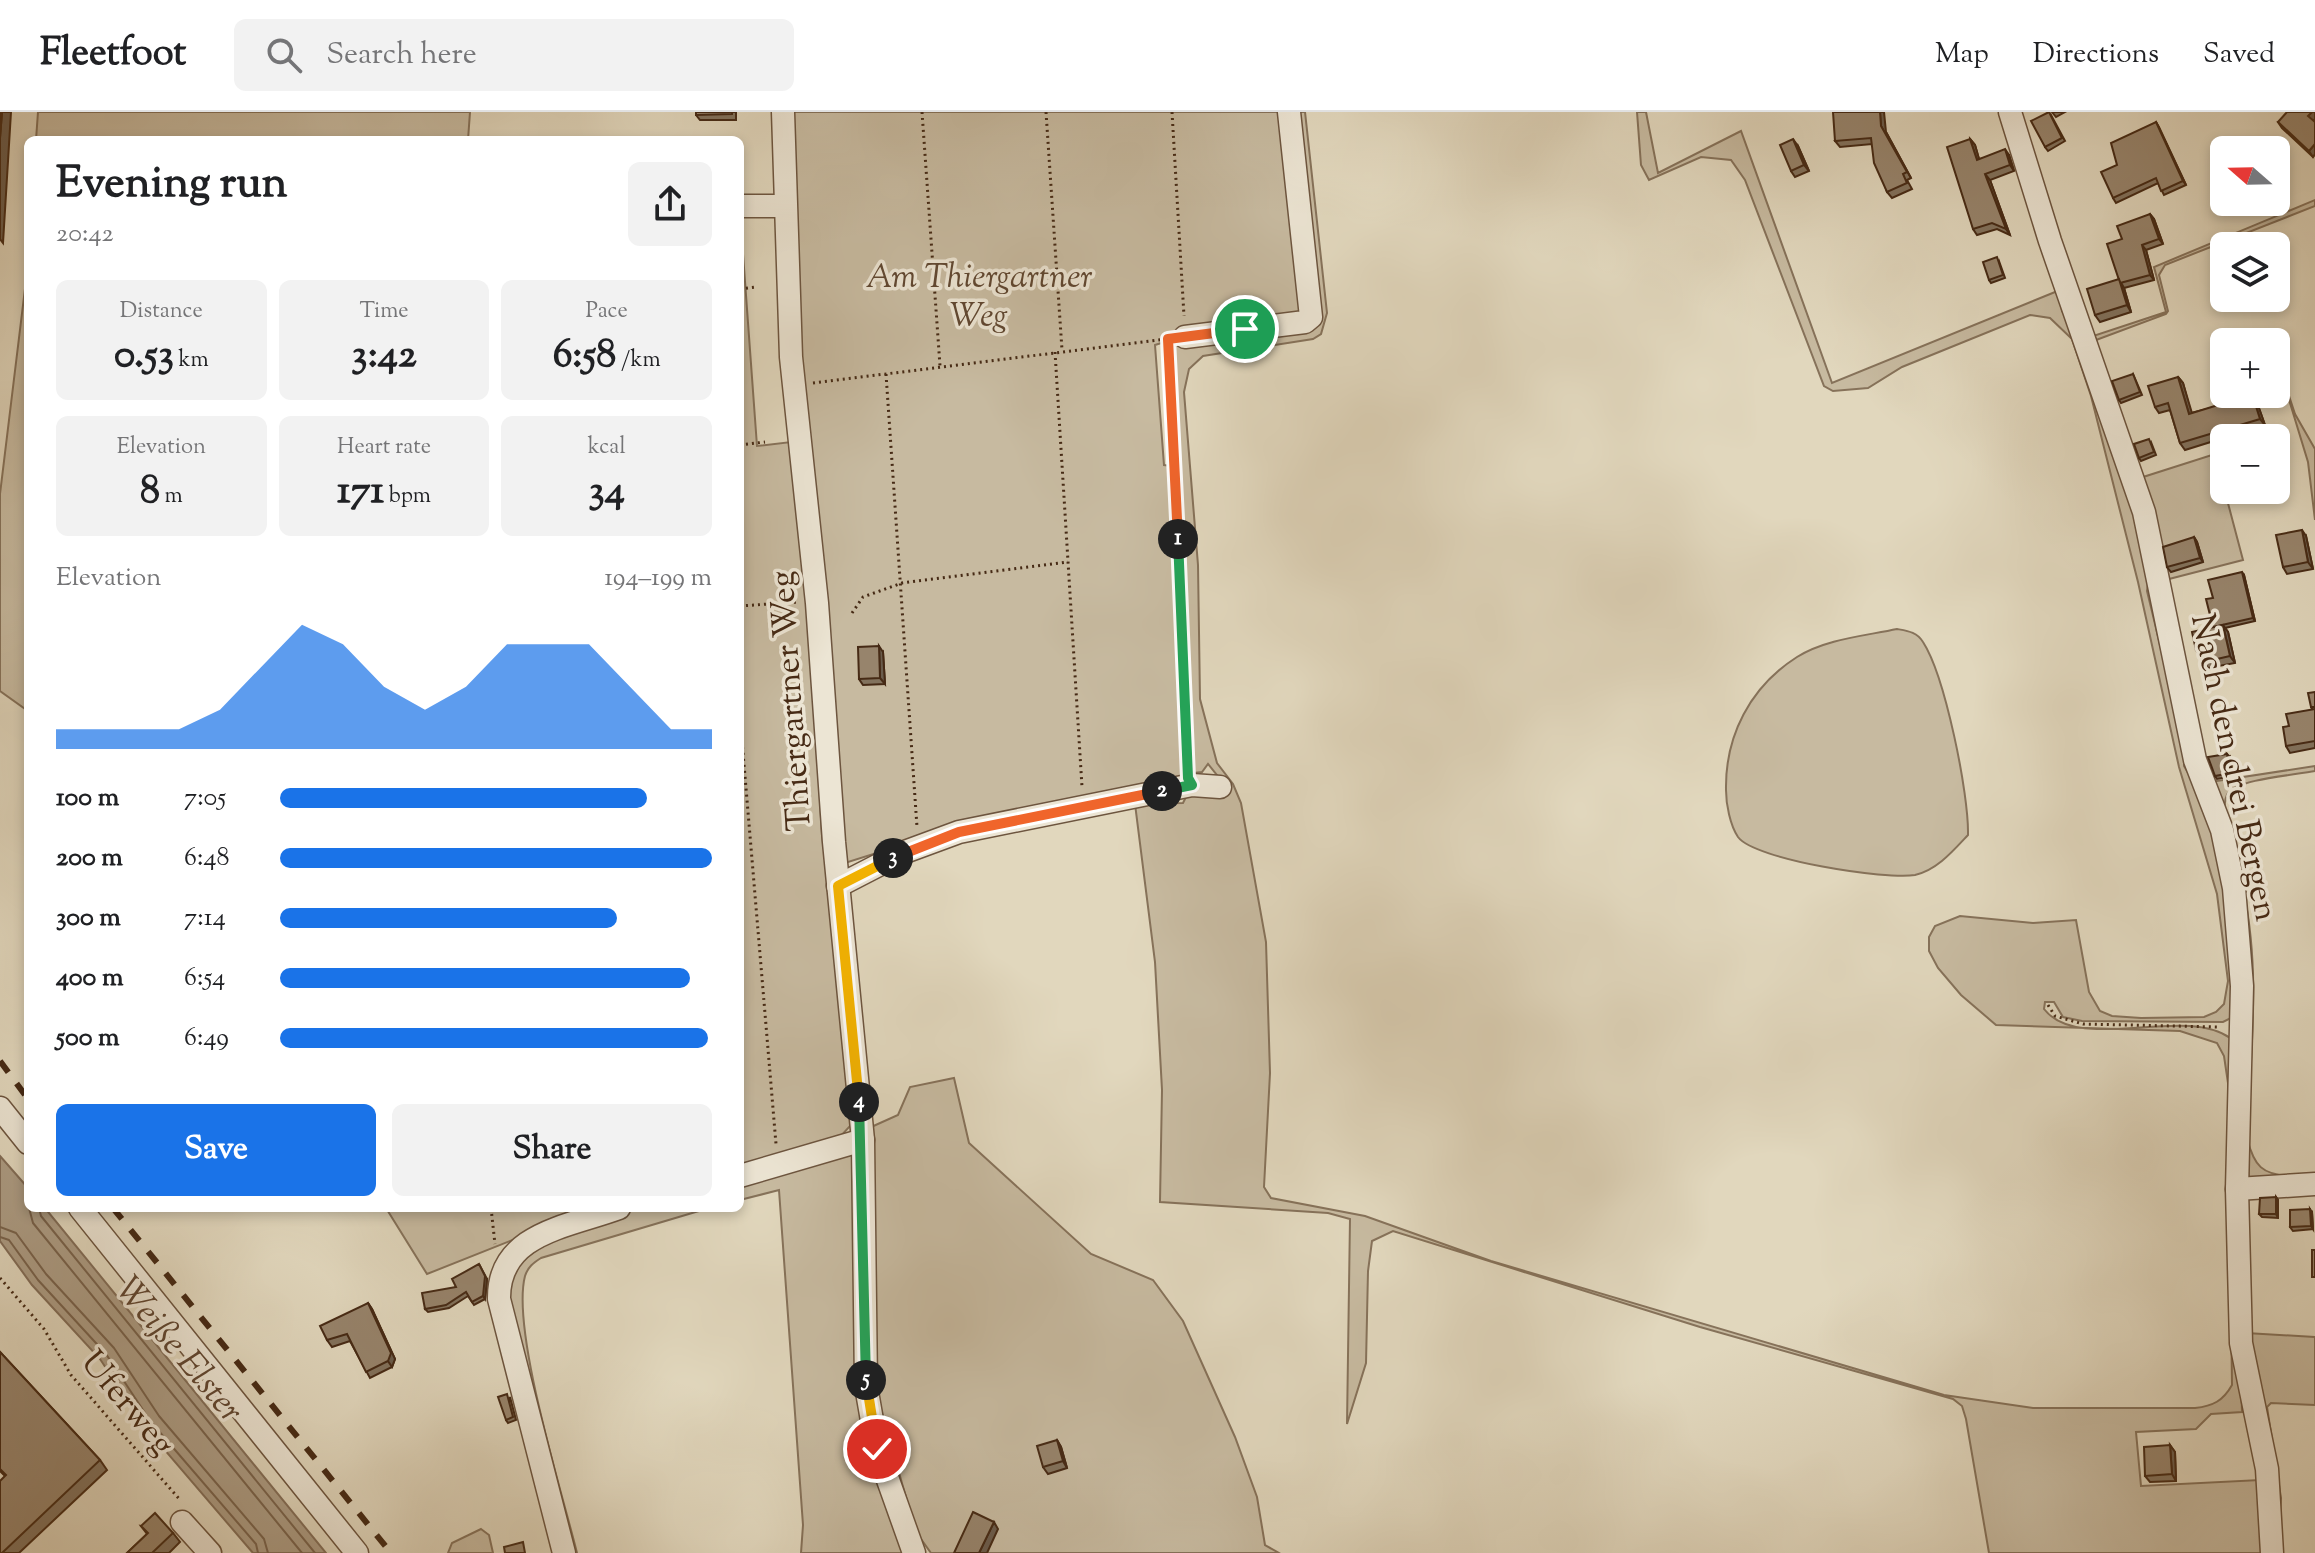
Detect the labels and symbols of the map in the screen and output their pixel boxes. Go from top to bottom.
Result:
north arrow [2210,136,2290,216]
park label: Am Thiergartner Weg [865,254,1093,342]
pin [1211,295,1279,363]
pin: 1 [1158,519,1198,559]
street label: Thiergartner Weg [759,569,826,832]
street label: Nach den drei Bergen [2176,609,2289,926]
pin: 2 [1142,771,1182,811]
pin: 3 [873,838,913,878]
pin: 4 [839,1082,879,1122]
water label: Weiße Elster [101,1266,255,1435]
street label: Uferweg [68,1341,185,1468]
pin: 5 [846,1360,886,1400]
pin [843,1415,911,1483]

